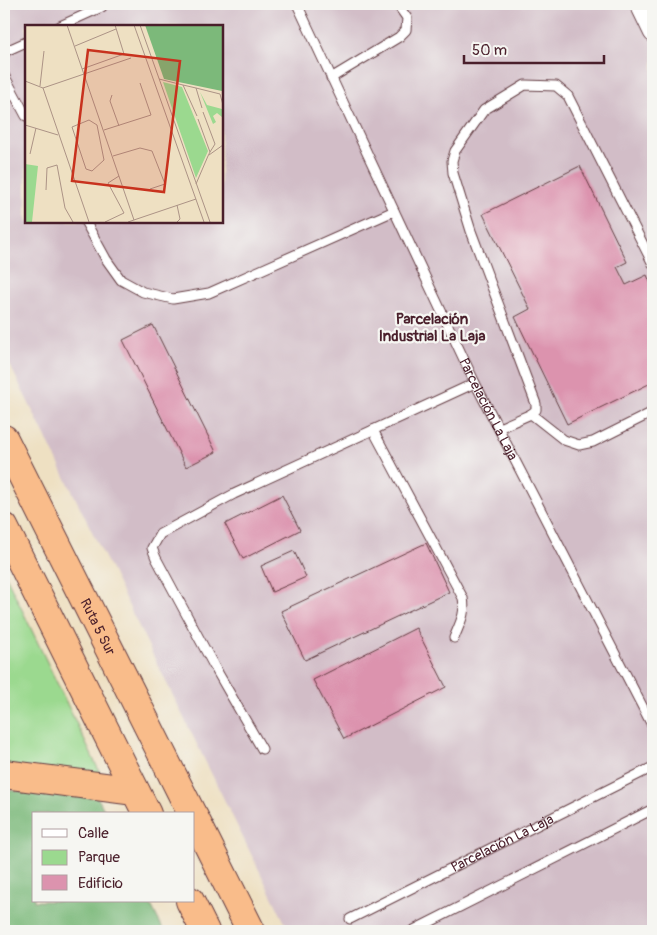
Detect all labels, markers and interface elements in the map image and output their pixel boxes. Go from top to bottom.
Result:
inset map [25,25,222,222]
scale bar [464,32,604,64]
text: 50 m [472,41,507,60]
district label: Parcelación Industrial La Laja [379,310,485,346]
street label: Parcelación La Laja [455,355,521,463]
street label: Ruta 5 Sur [76,596,119,658]
street label: Parcelación La Laja [448,810,556,876]
legend [32,812,195,902]
text: Calle [78,824,109,843]
text: Parque [78,848,121,867]
text: Edificio [78,874,123,893]

